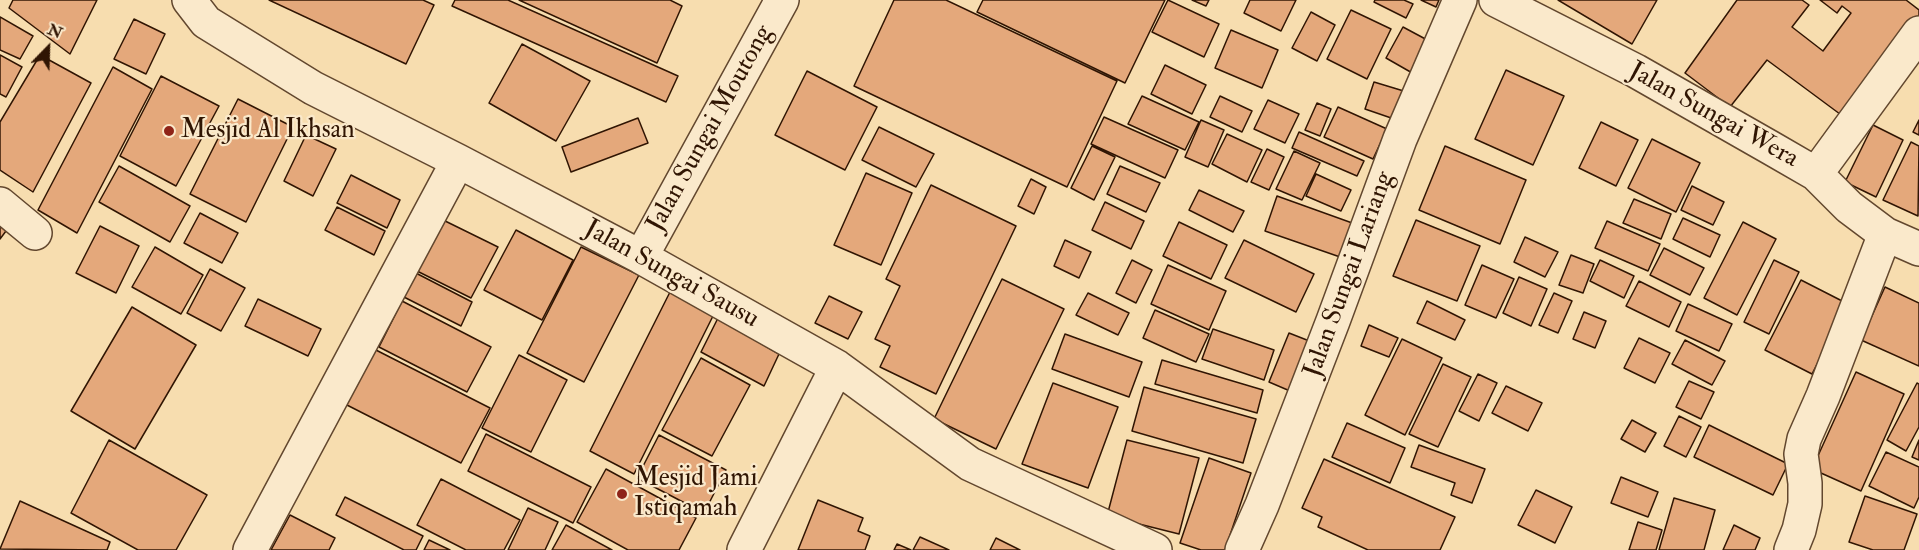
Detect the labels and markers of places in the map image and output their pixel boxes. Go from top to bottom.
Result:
place label: Mesjid Al Ikhsan [181,115,355,147]
marker: Mesjid Al Ikhsan [162,124,176,138]
place label: Mesjid Jami Istiqamah [634,463,757,524]
marker: Mesjid Jami Istiqamah [615,487,629,501]

